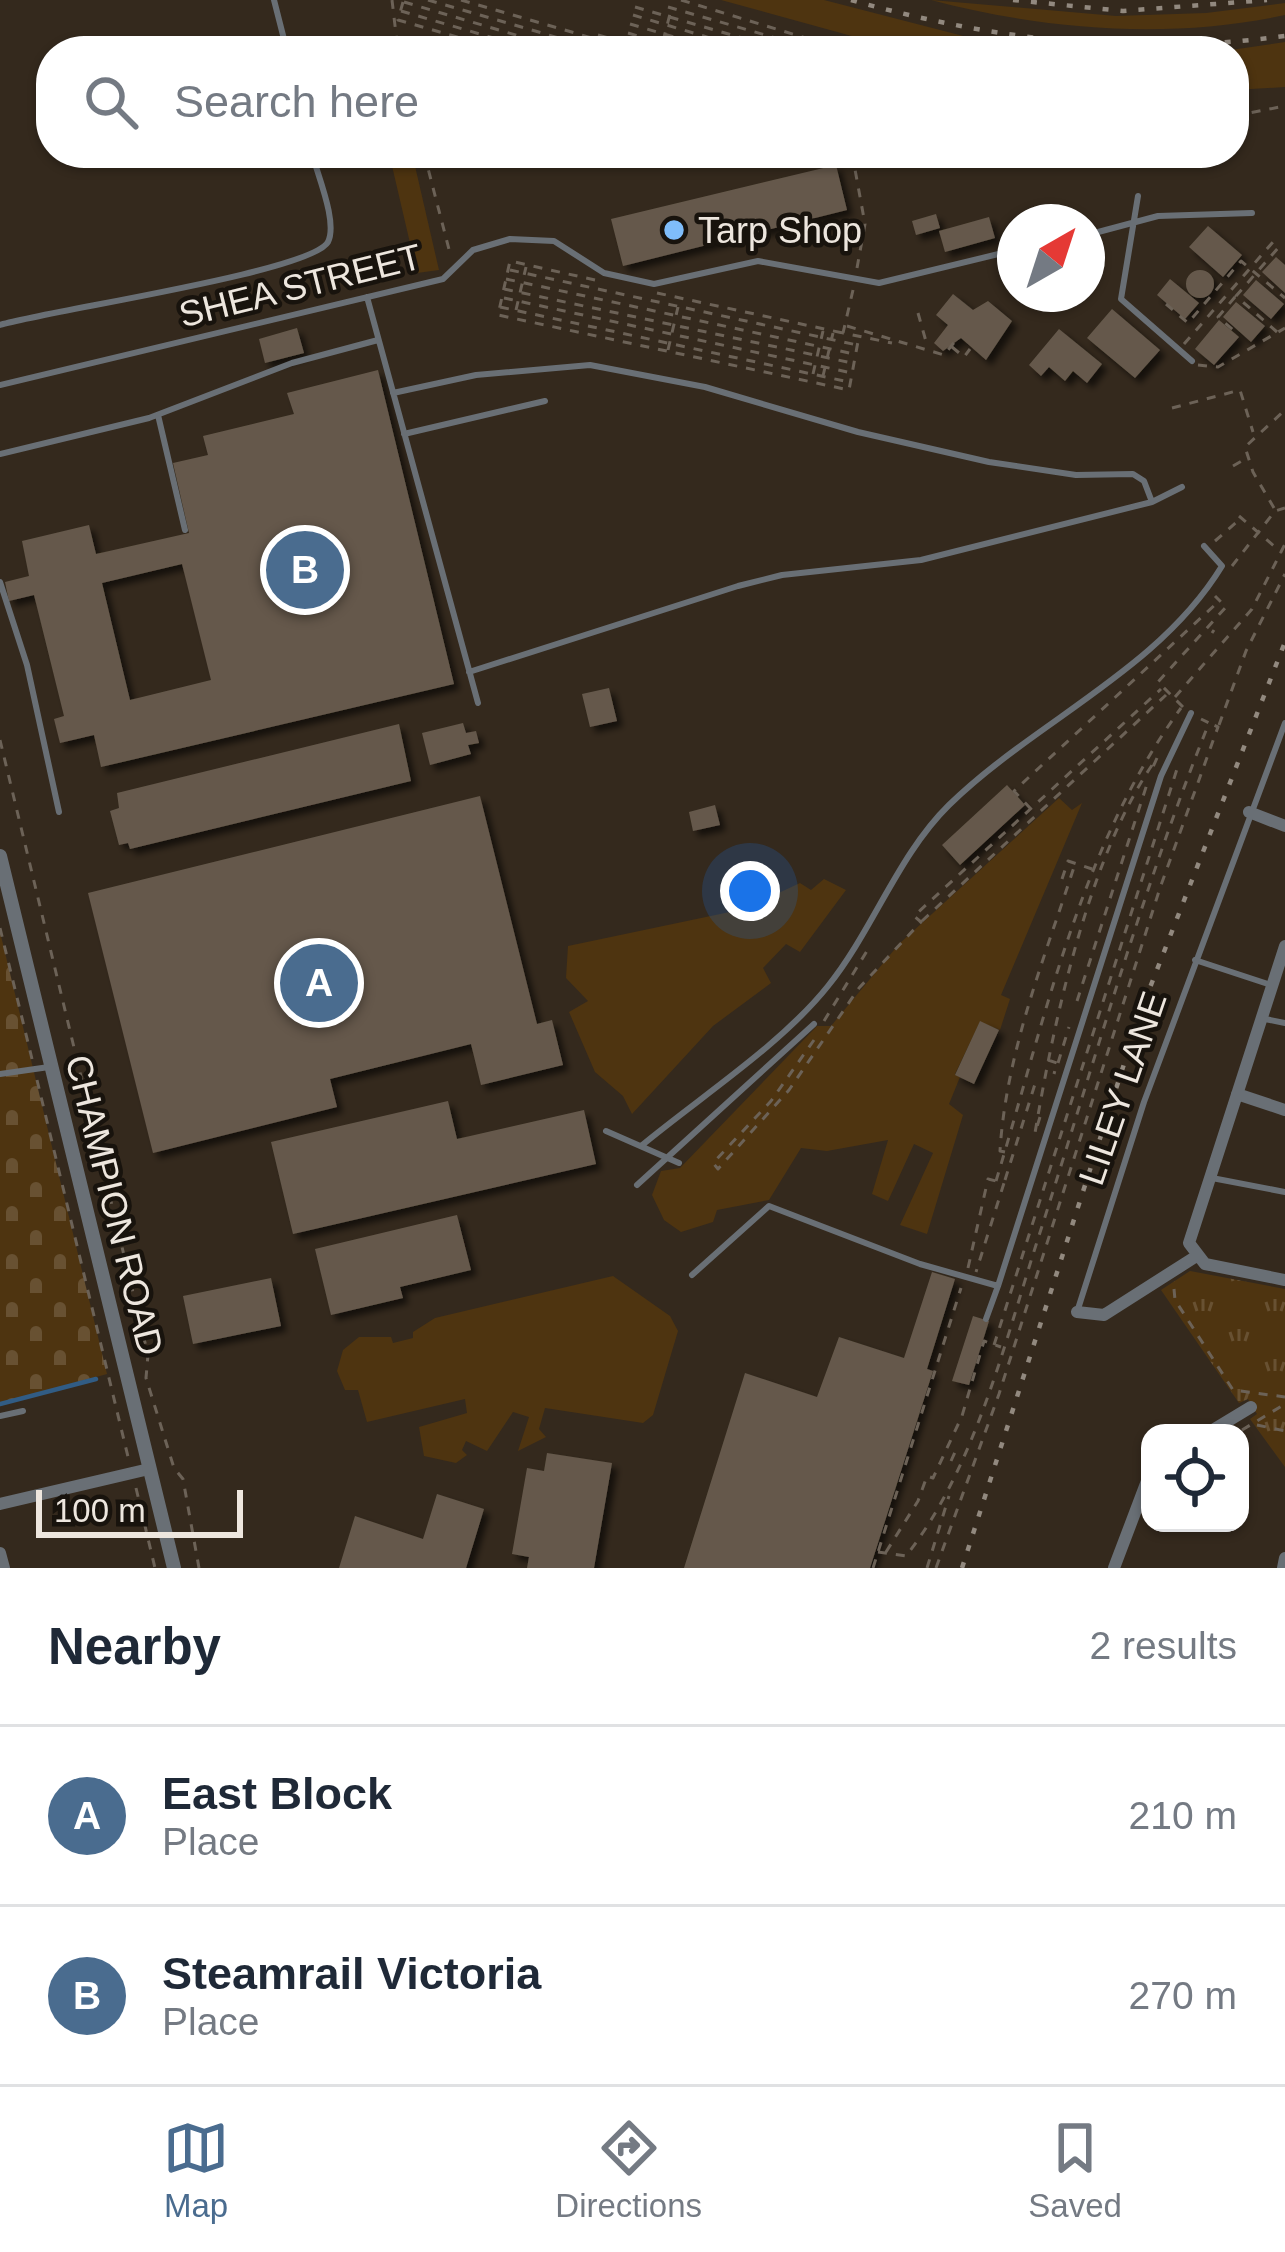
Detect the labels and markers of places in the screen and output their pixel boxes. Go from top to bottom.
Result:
place label: Tarp Shop [698,210,862,251]
marker: Tarp Shop [661,217,687,243]
pin: B [266,525,344,615]
pin: A [280,938,358,1028]

